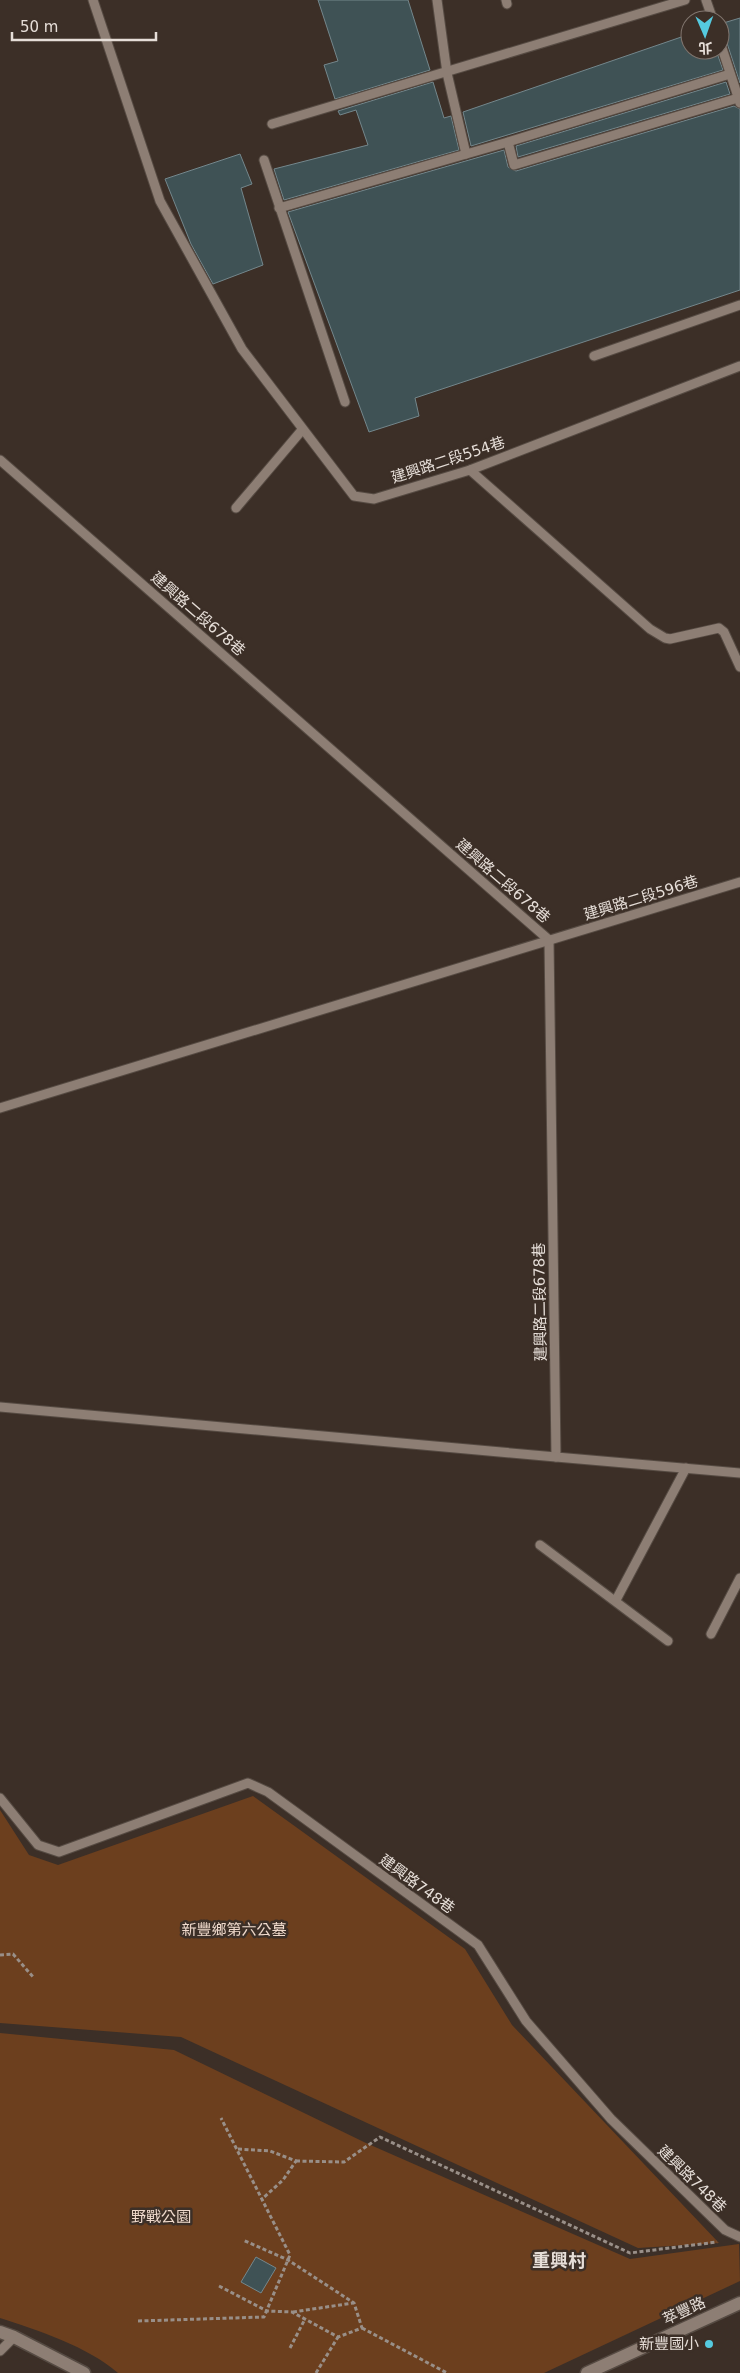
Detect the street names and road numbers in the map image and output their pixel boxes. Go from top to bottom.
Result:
street label: 建興路二段554巷 [389,433,507,487]
street label: 建興路二段678巷 [147,568,249,660]
street label: 建興路二段678巷 [452,835,554,927]
street label: 建興路二段596巷 [582,872,700,924]
street label: 建興路二段678巷 [530,1243,550,1361]
street label: 建興路748巷 [376,1851,458,1917]
street label: 建興路748巷 [654,2142,730,2216]
street label: 萃豐路 [660,2293,708,2329]

